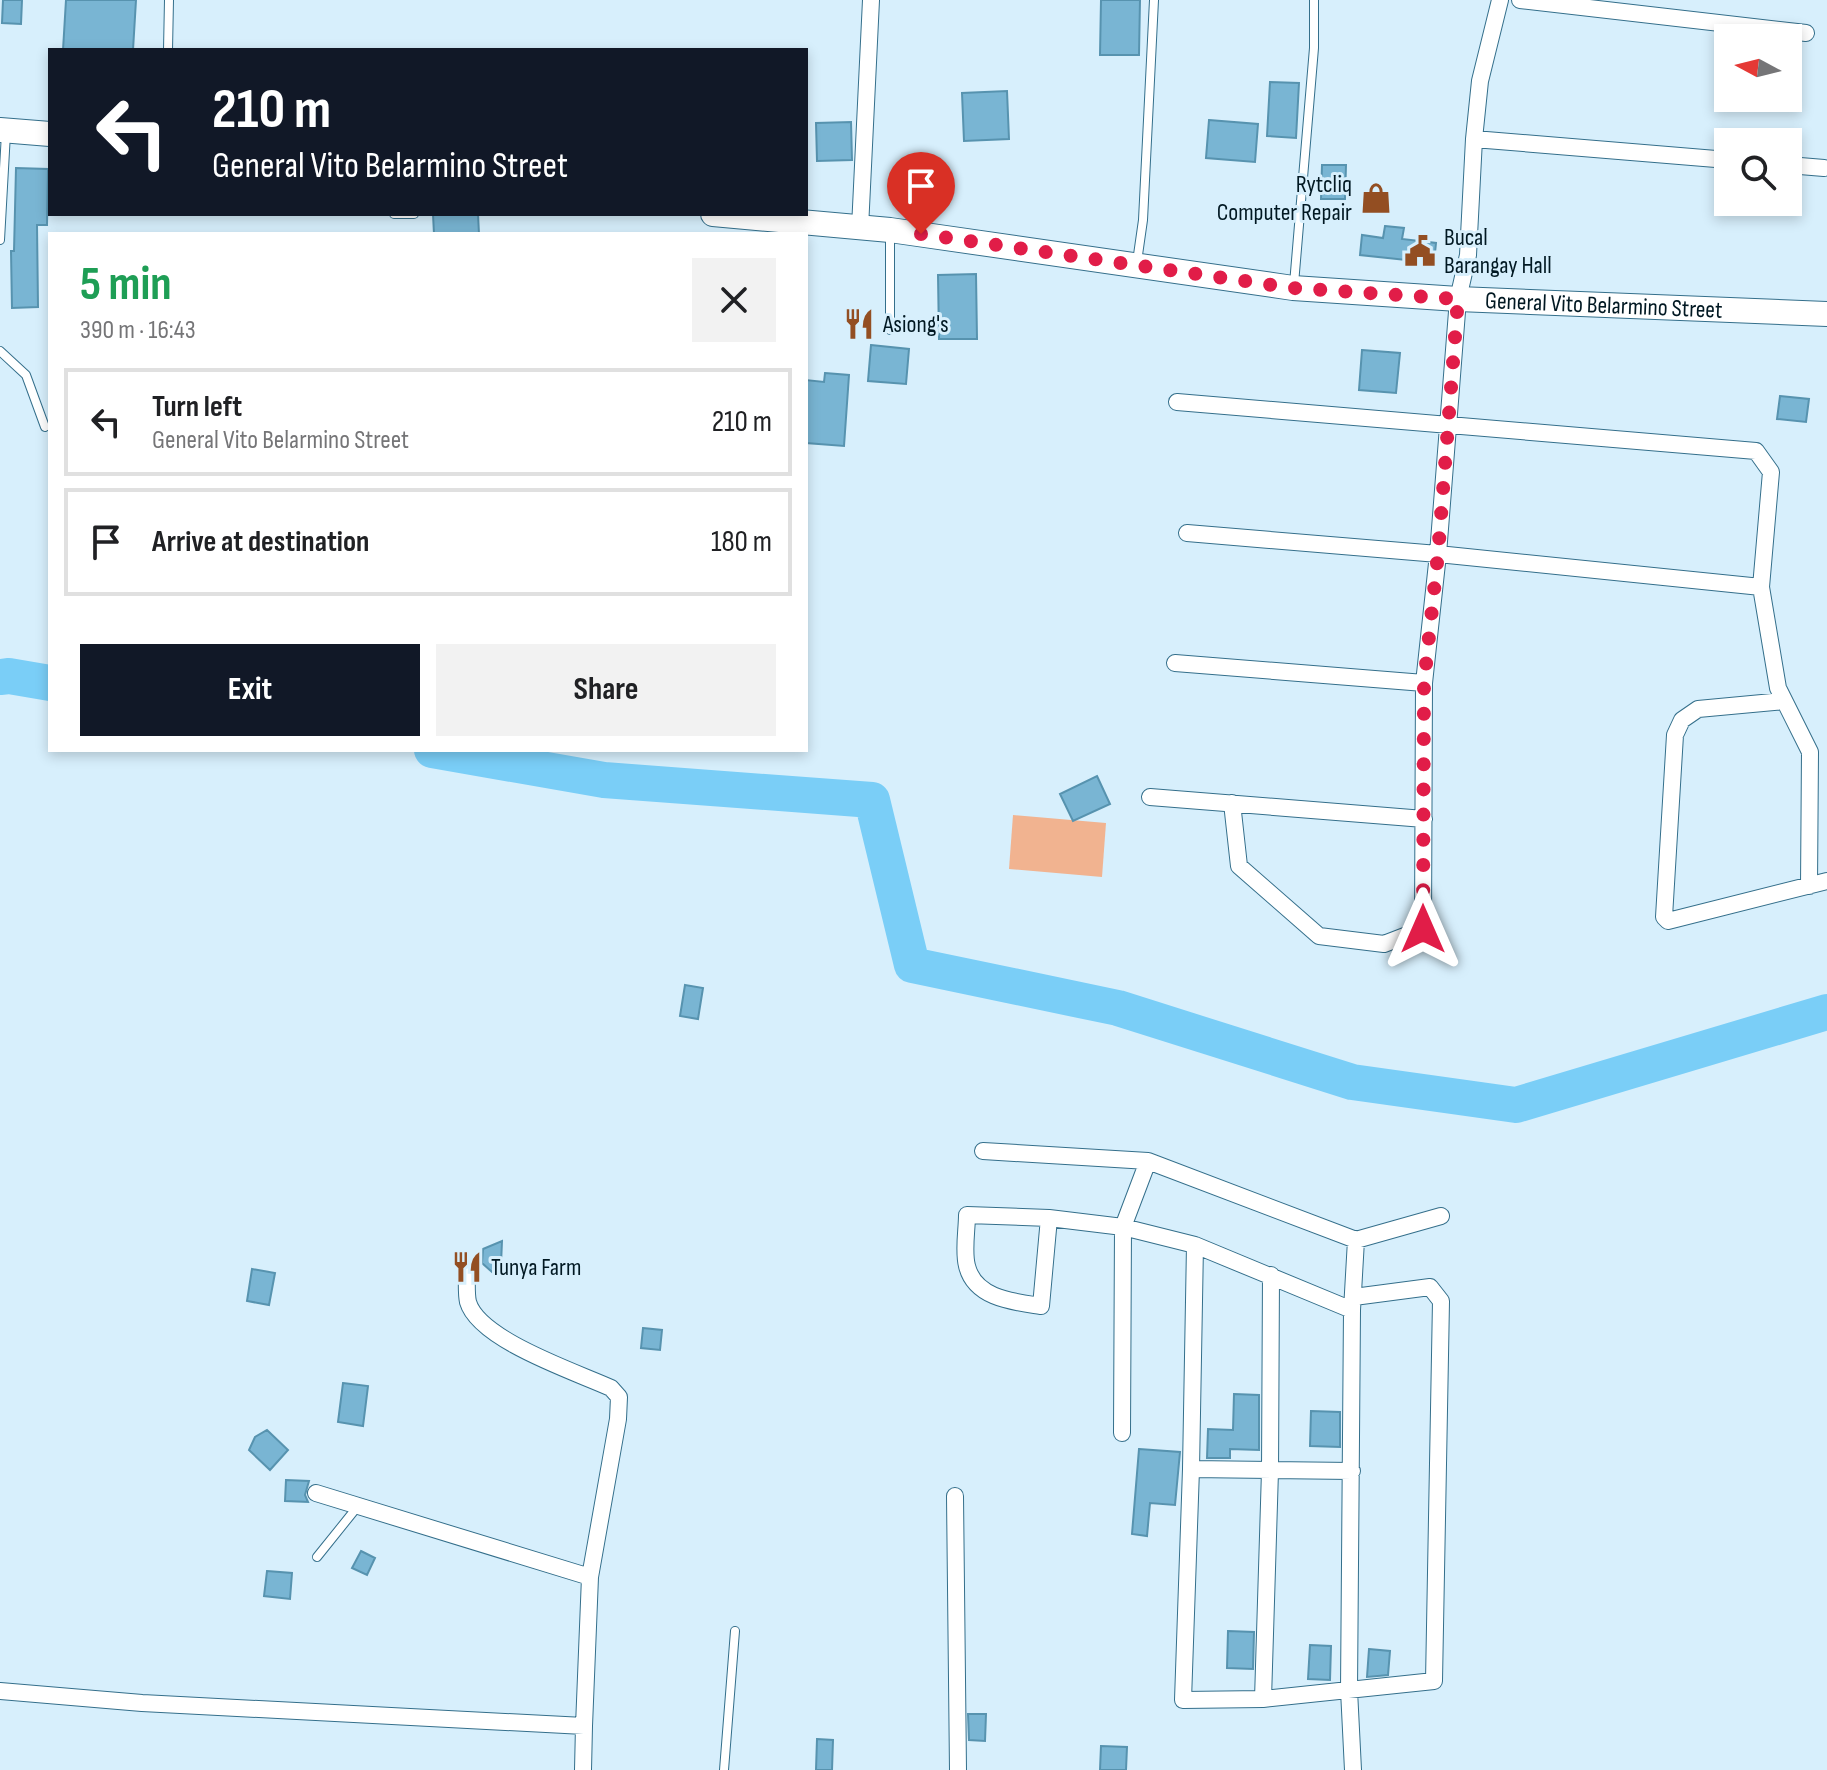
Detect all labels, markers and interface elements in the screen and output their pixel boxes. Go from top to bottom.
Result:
north arrow [1714,24,1802,112]
map controls [1714,24,1802,216]
text: 210 m [212,77,331,144]
icon: left [80,80,184,184]
button: search [1714,128,1802,216]
text: General Vito Belarmino Street [212,145,568,188]
pin [887,152,955,234]
icon: arrive [899,164,943,208]
place label: Rytcliq Computer Repair [1217,170,1352,227]
shop icon: Rytcliq Computer Repair [1359,181,1393,215]
place label: Bucal Barangay Hall [1444,223,1552,280]
public building icon: Bucal Barangay Hall [1403,234,1437,268]
text: 5 min [80,256,172,313]
button: close [692,258,776,342]
street label: General Vito Belarmino Street [1484,286,1723,325]
restaurant icon: Asiong's [842,307,876,341]
place label: Asiong's [882,310,949,339]
text: 390 m · 16:43 [80,315,196,346]
text: Turn left [152,389,242,425]
icon: left [84,400,128,444]
text: 210 m [712,404,772,440]
text: General Vito Belarmino Street [152,425,409,456]
icon: arrive [84,520,128,564]
text: Arrive at destination [152,524,369,560]
text: 180 m [711,524,772,560]
button: Exit [80,644,420,736]
button: Share [436,644,776,736]
position arrow [1381,887,1465,971]
restaurant icon: Tunya Farm [450,1250,484,1284]
place label: Tunya Farm [491,1253,581,1282]

